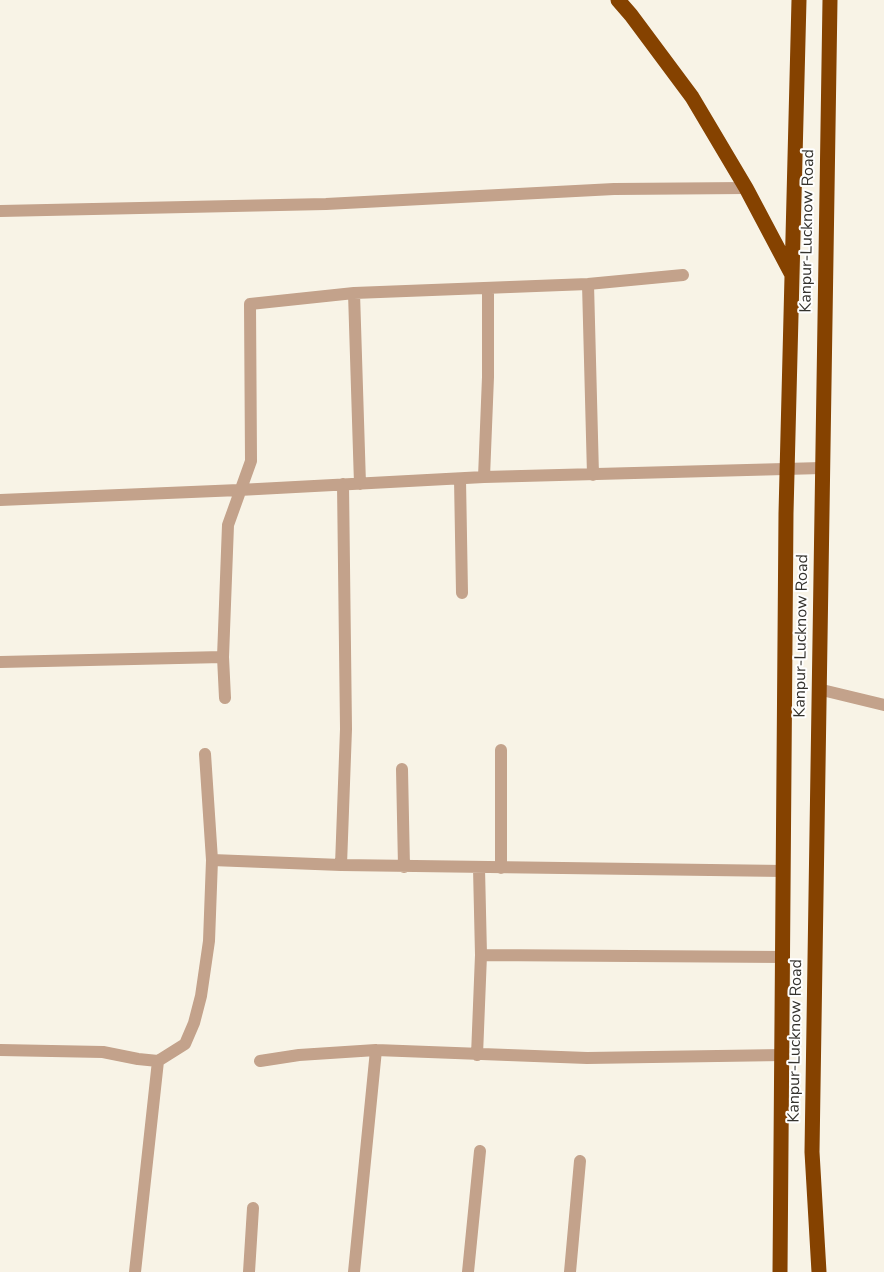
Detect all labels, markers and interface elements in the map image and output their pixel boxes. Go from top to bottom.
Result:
street label: Kanpur-Lucknow Road [797,149,819,313]
street label: Kanpur-Lucknow Road [791,554,813,718]
street label: Kanpur-Lucknow Road [785,959,807,1123]

